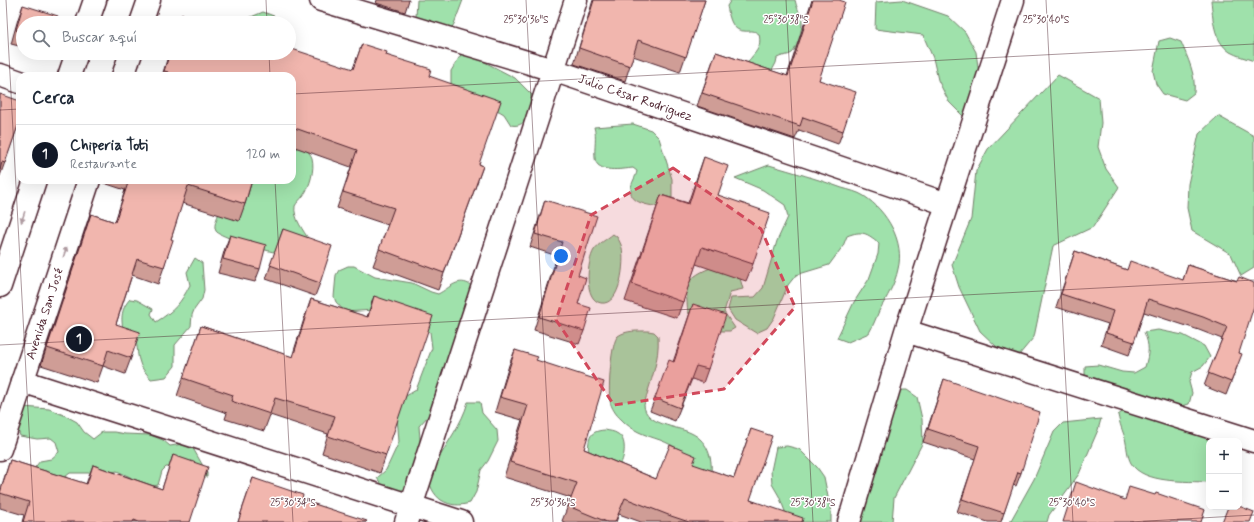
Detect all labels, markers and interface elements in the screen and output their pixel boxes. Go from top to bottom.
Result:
text: 25°30'36"S [503,13,549,27]
text: 25°30'38"S [763,13,809,27]
text: 25°30'40"S [1023,13,1070,27]
search box [16,16,296,60]
icon: search [30,27,52,49]
text: Buscar aquí [62,28,137,48]
street label: Julio César Rodriguez [575,70,695,127]
text: Cerca [32,87,75,109]
text: Chiperia Toti [70,136,148,156]
text: 1 [42,146,48,163]
text: 120 m [246,146,280,163]
text: Restaurante [70,156,137,173]
one-way arrow [20,211,26,223]
one-way arrow [62,246,68,258]
your location [551,246,571,266]
street label: Avenida San José [22,266,68,362]
pin: 1 [66,324,92,354]
map controls [1206,438,1242,510]
button: + [1206,438,1242,474]
button: − [1206,474,1242,510]
text: 25°30'34"S [270,496,316,510]
text: 25°30'36"S [530,496,576,510]
text: 25°30'38"S [790,496,836,510]
text: 25°30'40"S [1049,496,1096,510]

